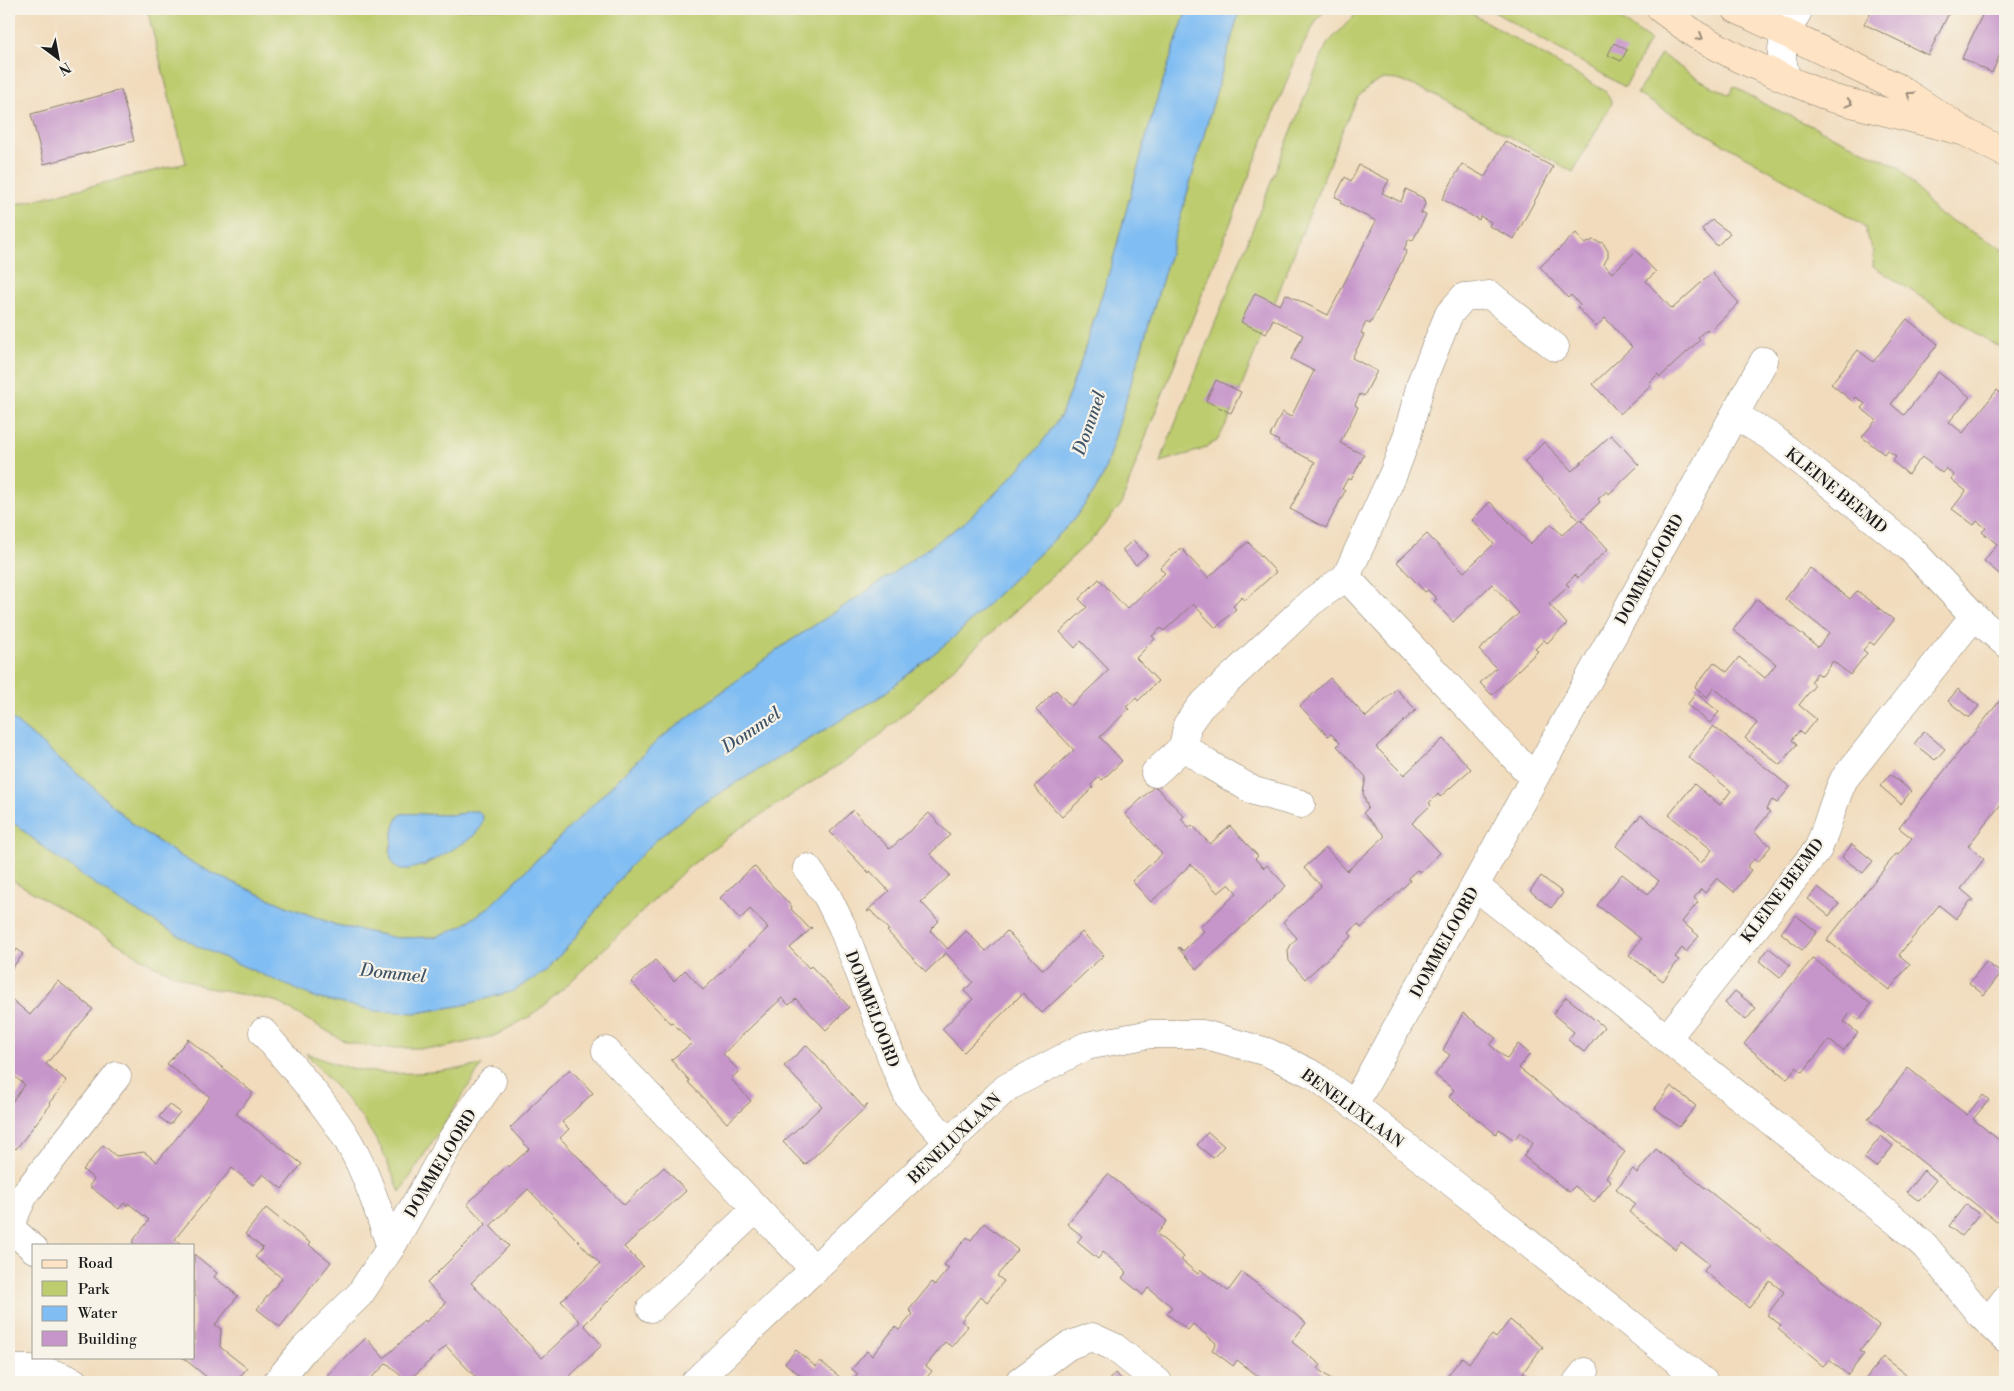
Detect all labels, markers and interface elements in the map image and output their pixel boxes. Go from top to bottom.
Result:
one-way arrow [1695,31,1704,41]
north arrow [32,32,82,82]
text: N [55,58,74,79]
one-way arrow [1906,92,1916,101]
one-way arrow [1844,97,1853,108]
water label: Dommel [1067,388,1111,459]
street label: KLEINE BEEMD [1781,443,1891,538]
street label: DOMMELOORD [1611,511,1689,628]
water label: Dommel [716,702,785,759]
street label: KLEINE BEEMD [1737,834,1829,947]
street label: DOMMELOORD [1406,884,1484,1001]
street label: DOMMELOORD [841,948,903,1070]
water label: Dommel [358,958,427,988]
street label: BENELUXLAAN [1297,1064,1408,1153]
street label: BENELUXLAAN [903,1089,1005,1189]
street label: DOMMELOORD [401,1106,481,1221]
legend [32,1244,195,1358]
text: Road [78,1254,113,1273]
text: Park [78,1280,110,1299]
text: Water [77,1304,118,1323]
text: Building [77,1330,137,1349]

